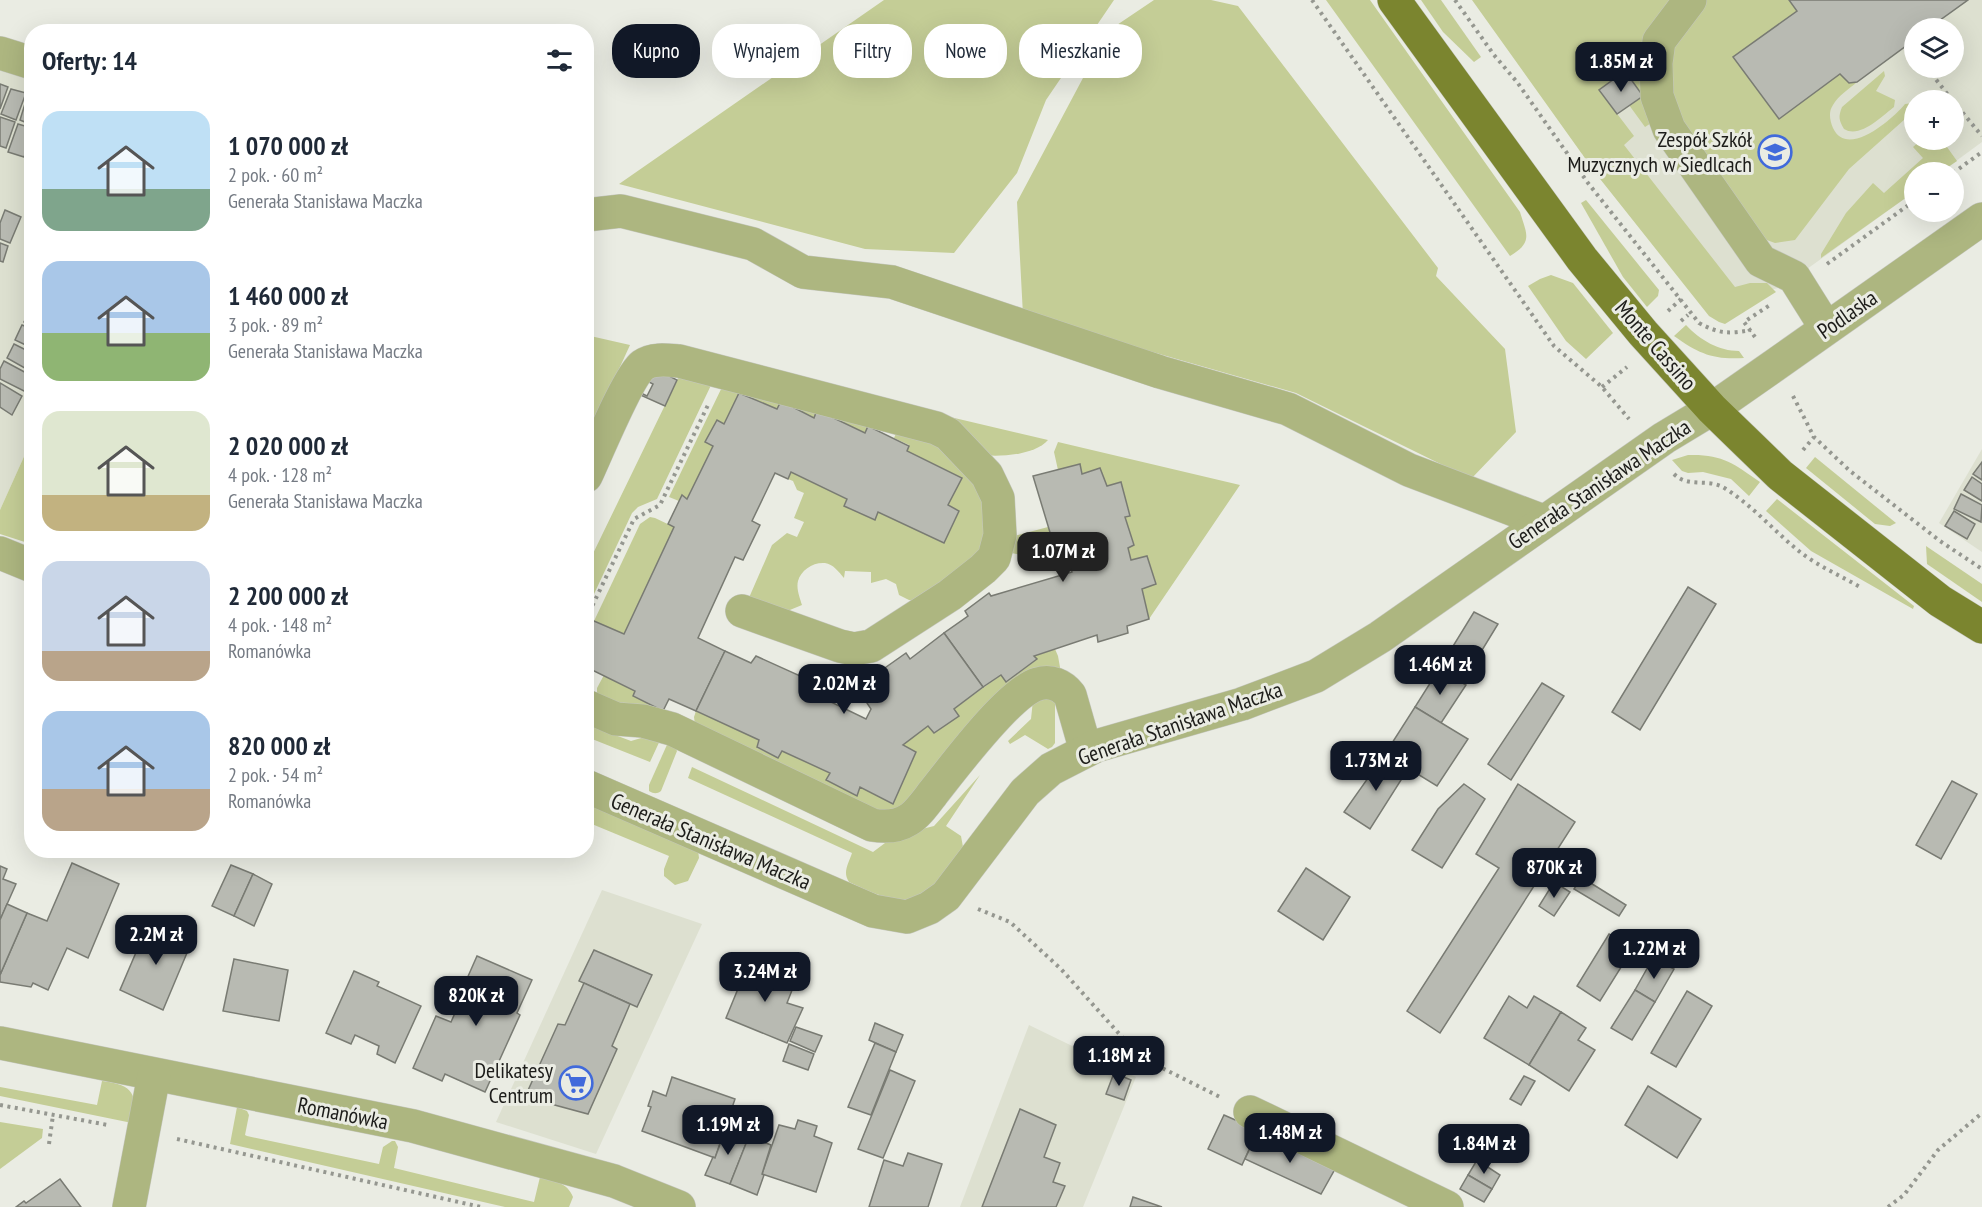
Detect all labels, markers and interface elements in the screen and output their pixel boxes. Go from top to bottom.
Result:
map controls [1904,18,1964,222]
button: layers [1904,18,1964,78]
chip: Kupno [612,24,700,78]
chip: Wynajem [712,24,821,78]
chip: Filtry [833,24,912,78]
chip: Nowe [924,24,1007,78]
chip: Mieszkanie [1019,24,1142,78]
pin: 1.85M zł [1559,42,1683,93]
text: Oferty: 14 [42,44,137,77]
icon: filters [543,44,576,77]
text: 1.85M zł [1589,48,1653,74]
button: + [1904,90,1964,150]
place label: Zespół Szkół Muzycznych w Siedlcach [1567,125,1753,178]
text: 1 070 000 zł [228,129,348,162]
school or university icon: Zespół Szkół Muzycznych w Siedlcach [1757,134,1793,170]
icon: home [90,135,162,207]
text: 2 pok. · 60 m² [228,162,323,188]
button: − [1904,162,1964,222]
text: Generała Stanisława Maczka [228,188,423,214]
text: 1 460 000 zł [228,279,348,312]
street label: Podlaska [1812,283,1882,345]
icon: home [90,285,162,357]
street label: Monte Cassino [1609,294,1703,396]
text: 3 pok. · 89 m² [228,312,323,338]
text: Generała Stanisława Maczka [228,338,423,364]
street label: Generała Stanisława Maczka [1502,412,1696,556]
text: 2 020 000 zł [228,429,348,462]
icon: home [90,435,162,507]
text: 4 pok. · 128 m² [228,462,332,488]
text: Generała Stanisława Maczka [228,488,423,514]
pin: 1.07M zł [1001,532,1125,583]
text: 1.07M zł [1031,538,1095,564]
text: 2 200 000 zł [228,579,348,612]
icon: home [90,585,162,657]
text: 4 pok. · 148 m² [228,612,332,638]
text: Romanówka [228,638,311,664]
pin: 1.46M zł [1378,645,1502,696]
text: 1.46M zł [1408,651,1472,677]
pin: 2.02M zł [782,664,906,715]
text: 2.02M zł [812,670,876,696]
street label: Generała Stanisława Maczka [1074,675,1286,771]
text: 820 000 zł [228,729,330,762]
icon: home [90,735,162,807]
pin: 1.73M zł [1314,741,1438,792]
text: 1.73M zł [1344,747,1408,773]
text: 2 pok. · 54 m² [228,762,323,788]
street label: Generała Stanisława Maczka [607,786,815,896]
text: Romanówka [228,788,311,814]
pin: 870K zł [1499,848,1609,899]
text: 870K zł [1526,854,1582,880]
pin: 2.2M zł [101,915,211,966]
text: 2.2M zł [129,921,183,947]
pin: 1.22M zł [1592,929,1716,980]
text: 1.22M zł [1622,935,1686,961]
pin: 3.24M zł [703,952,827,1003]
text: 3.24M zł [733,958,797,984]
pin: 820K zł [421,976,531,1027]
text: 820K zł [448,982,504,1008]
pin: 1.18M zł [1057,1036,1181,1087]
text: 1.18M zł [1087,1042,1151,1068]
place label: Delikatesy Centrum [474,1056,554,1109]
supermarket icon: Delikatesy Centrum [558,1065,594,1101]
street label: Romanówka [295,1091,391,1135]
pin: 1.19M zł [666,1105,790,1156]
text: 1.19M zł [696,1111,760,1137]
pin: 1.48M zł [1228,1113,1352,1164]
text: 1.48M zł [1258,1119,1322,1145]
pin: 1.84M zł [1422,1124,1546,1175]
text: 1.84M zł [1452,1130,1516,1156]

